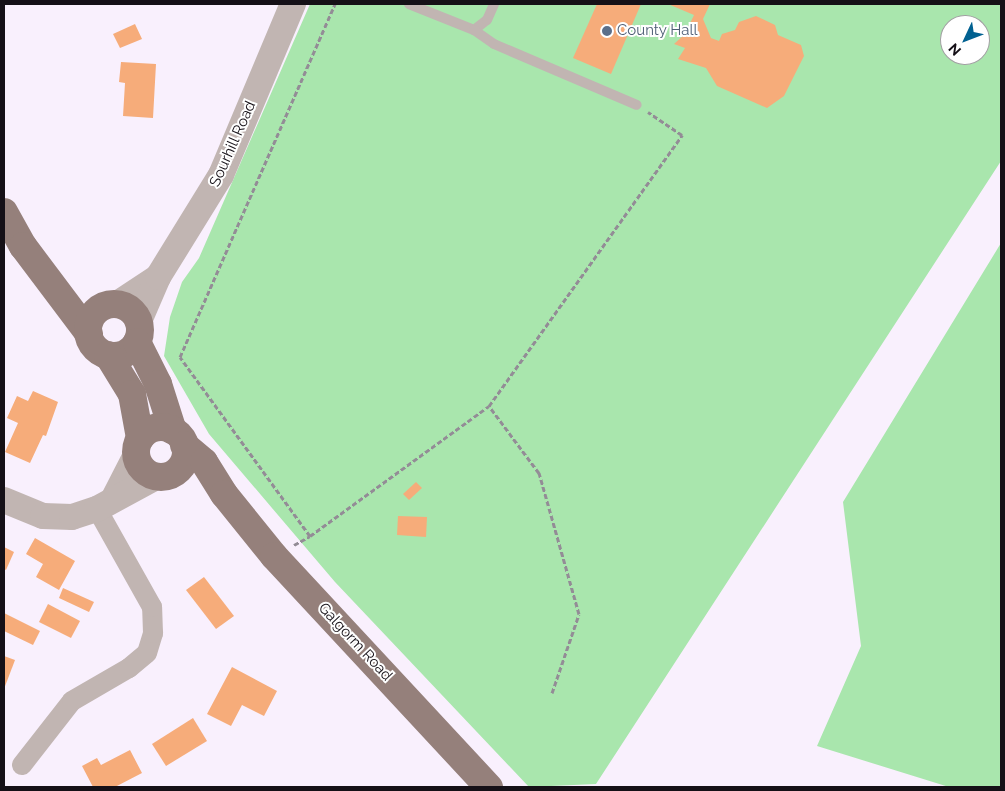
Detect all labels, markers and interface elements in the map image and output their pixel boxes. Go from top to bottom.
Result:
north arrow [940,15,990,65]
place label: County Hall [617,22,698,40]
marker: County Hall [601,25,613,37]
text: N [945,40,964,59]
street label: Sourhill Road [206,98,260,190]
street label: Galgorm Road [314,599,396,685]

